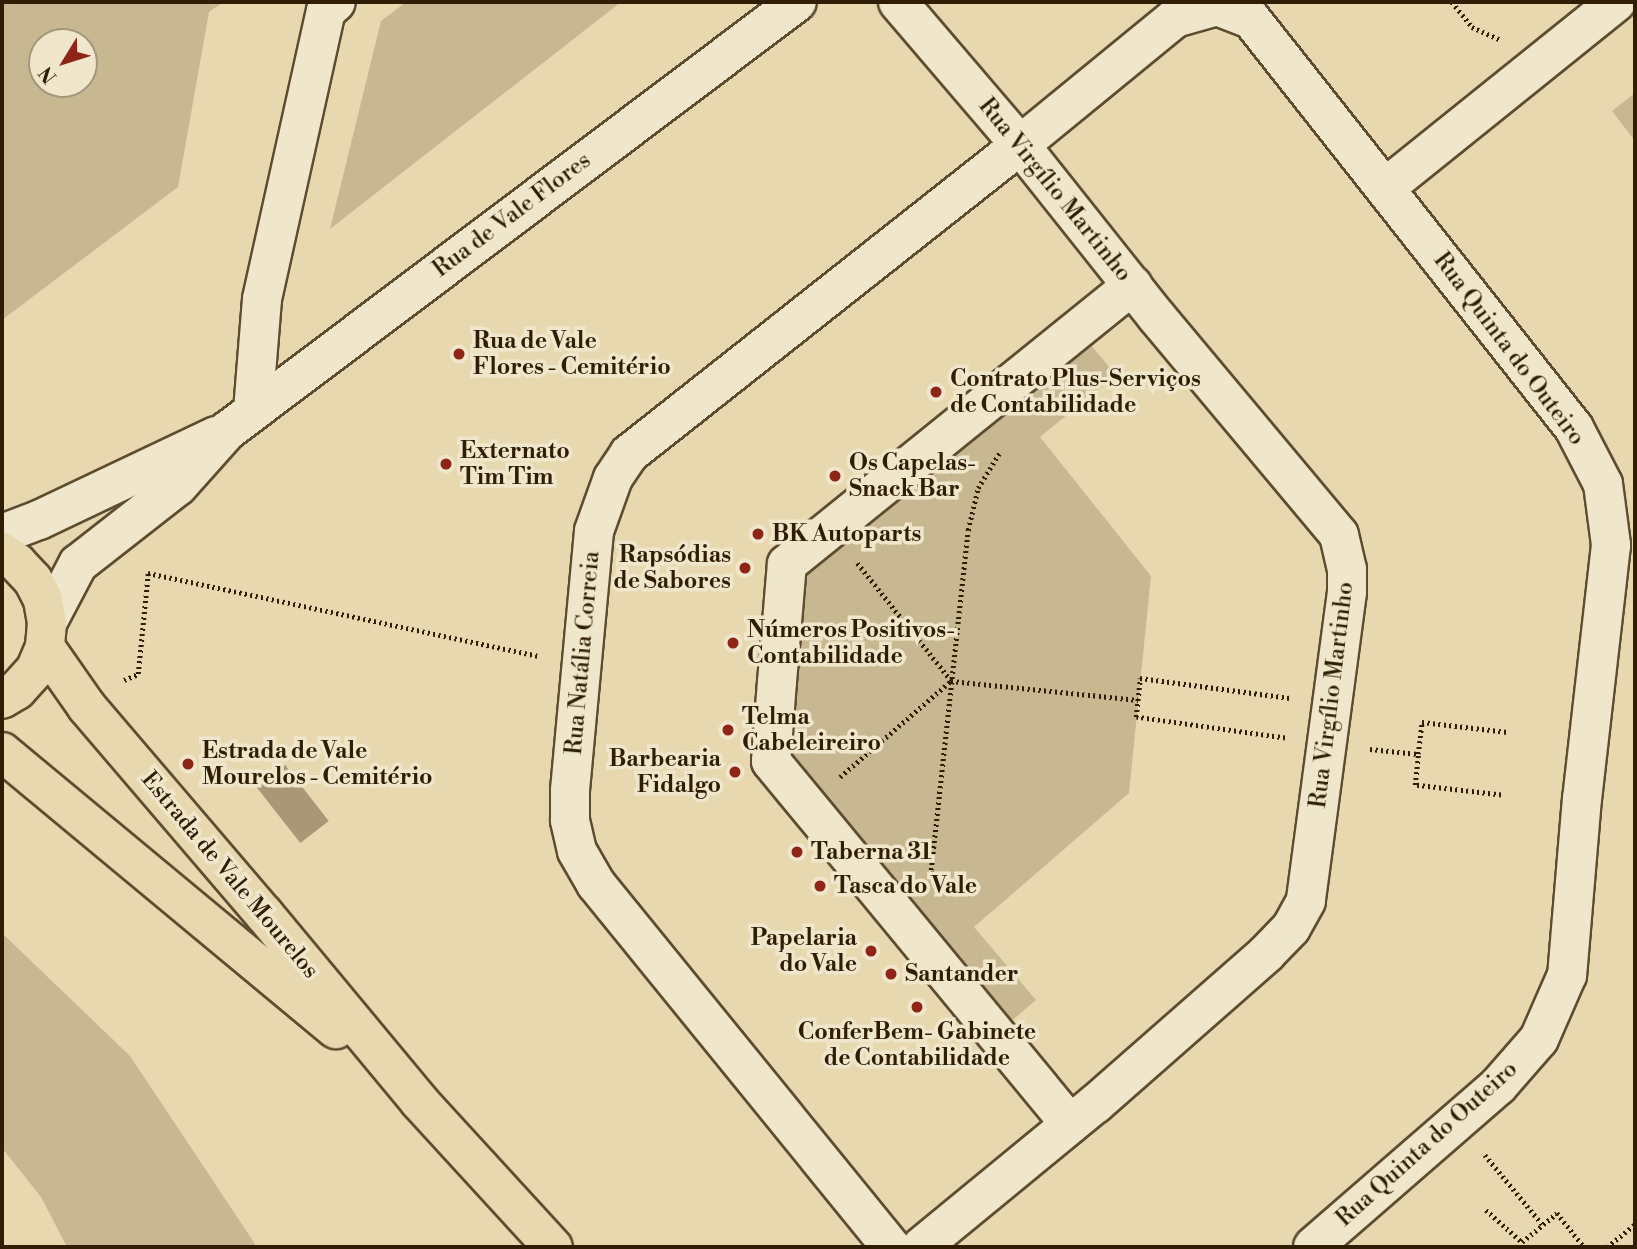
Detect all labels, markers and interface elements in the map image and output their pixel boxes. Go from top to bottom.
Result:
north arrow [28,28,98,98]
text: N [34,61,62,88]
street label: Rua Virgílio Martinho [973,93,1137,287]
street label: Rua de Vale Flores [428,147,596,283]
street label: Rua Quinta do Outeiro [1427,247,1591,451]
place label: Rua de Vale Flores - Cemitério [473,327,671,381]
marker: Rua de Vale Flores - Cemitério [451,346,467,362]
place label: Contrato Plus-Serviços de Contabilidade [950,365,1201,419]
marker: Contrato Plus-Serviços de Contabilidade [928,384,944,400]
place label: Externato Tim Tim [460,437,570,491]
place label: Os Capelas- Snack Bar [849,449,976,503]
marker: Externato Tim Tim [438,456,454,472]
marker: Os Capelas- Snack Bar [827,468,843,484]
place label: BK Autoparts [772,520,921,548]
marker: BK Autoparts [750,526,766,542]
place label: Rapsódias de Sabores [613,541,731,595]
street label: Rua Natália Correia [560,550,606,756]
marker: Rapsódias de Sabores [737,560,753,576]
street label: Rua Virgílio Martinho [1304,580,1360,810]
place label: Números Positivos- Contabilidade [747,616,955,670]
marker: Números Positivos- Contabilidade [725,635,741,651]
place label: Telma Cabeleireiro [742,703,881,757]
marker: Telma Cabeleireiro [720,722,736,738]
place label: Estrada de Vale Mourelos - Cemitério [202,737,433,791]
place label: Barbearia Fidalgo [609,745,721,799]
marker: Estrada de Vale Mourelos - Cemitério [180,756,196,772]
marker: Barbearia Fidalgo [727,764,743,780]
street label: Estrada de Vale Mourelos [135,766,325,984]
place label: Taberna 31 [811,838,931,866]
marker: Taberna 31 [789,844,805,860]
place label: Tasca do Vale [834,872,977,900]
marker: Tasca do Vale [812,878,828,894]
place label: Papelaria do Vale [751,924,857,978]
marker: Papelaria do Vale [863,943,879,959]
place label: Santander [905,960,1019,988]
marker: Santander [883,966,899,982]
marker: ConferBem- Gabinete de Contabilidade [909,999,925,1015]
place label: ConferBem- Gabinete de Contabilidade [798,1018,1036,1072]
street label: Rua Quinta do Outeiro [1331,1055,1523,1233]

